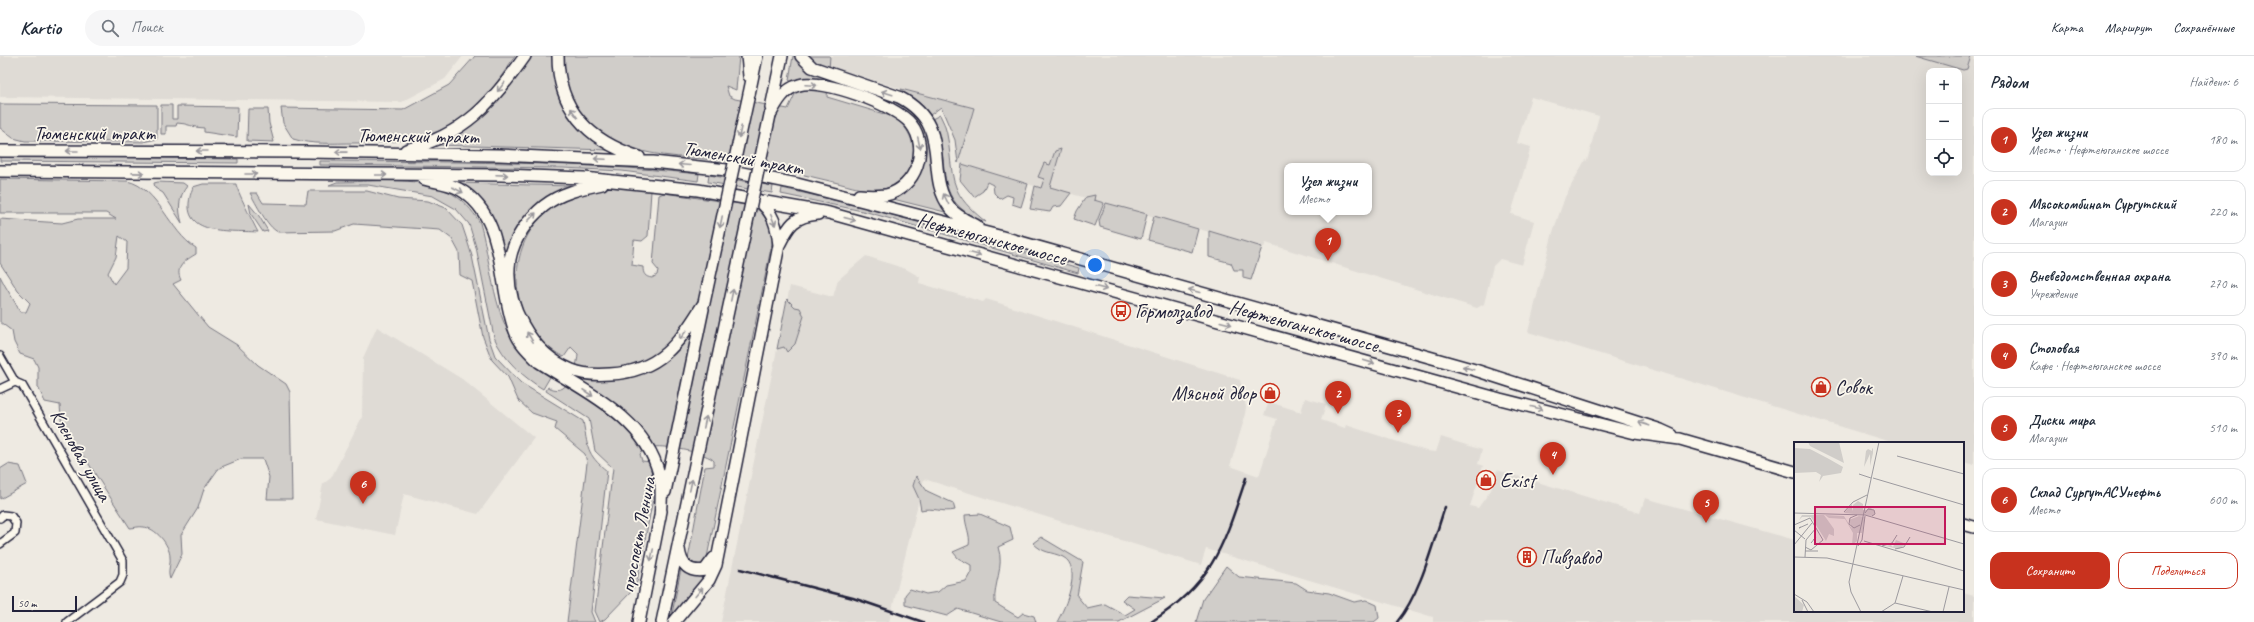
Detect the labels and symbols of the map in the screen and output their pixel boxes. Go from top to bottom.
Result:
one-way arrow [804,81,817,88]
one-way arrow [497,82,506,93]
one-way arrow [882,89,894,97]
one-way arrow [570,108,578,119]
street label: Тюменский тракт [33,121,156,146]
street label: Тюменский тракт [357,122,481,150]
one-way arrow [736,126,744,139]
street label: Тюменский тракт [681,135,807,181]
one-way arrow [915,136,923,149]
one-way arrow [66,147,79,155]
one-way arrow [196,147,209,155]
one-way arrow [335,149,348,156]
one-way arrow [594,155,607,163]
one-way arrow [678,161,691,169]
one-way arrow [131,169,144,177]
one-way arrow [244,170,257,178]
one-way arrow [374,171,387,179]
one-way arrow [495,171,508,179]
one-way arrow [452,186,464,194]
one-way arrow [942,193,949,205]
street label: Нефтеюганское шоссе [915,207,1071,271]
one-way arrow [527,212,537,222]
one-way arrow [770,213,777,225]
one-way arrow [717,215,725,228]
one-way arrow [843,216,856,223]
pin: 1 [1315,228,1341,261]
one-way arrow [969,251,982,258]
your location [1085,255,1105,275]
one-way arrow [1094,285,1107,292]
one-way arrow [1188,287,1201,294]
one-way arrow [728,289,736,302]
street label: Нефтеюганское шоссе [1227,294,1383,358]
place label: Гормолзавод [1135,299,1214,325]
bus stop icon: Гормолзавод [1110,300,1132,322]
one-way arrow [1219,319,1232,327]
one-way arrow [678,329,687,340]
one-way arrow [526,332,534,343]
one-way arrow [1362,359,1375,366]
one-way arrow [1461,364,1474,371]
place label: Совок [1835,375,1873,400]
shop icon: Совок [1810,376,1832,398]
place label: Мясной двор [1172,381,1257,406]
pin: 2 [1325,381,1351,414]
shop icon: Мясной двор [1259,382,1281,404]
one-way arrow [582,390,594,398]
pin: 3 [1385,400,1411,433]
street label: Кленовая улица [45,404,118,507]
one-way arrow [1531,405,1544,413]
one-way arrow [701,416,709,429]
one-way arrow [1639,420,1651,428]
pin: 4 [1540,442,1566,475]
inset map [1794,442,1964,612]
place label: Exist [1500,468,1538,493]
shop icon: Exist [1475,469,1497,491]
pin: 6 [350,471,376,504]
street label: проспект Ленина [615,473,662,595]
one-way arrow [688,479,696,492]
pin: 5 [1693,490,1719,523]
place label: Пивзавод [1541,545,1602,570]
building icon: Пивзавод [1516,546,1538,568]
one-way arrow [648,548,656,561]
one-way arrow [694,587,703,597]
scale bar [12,594,77,613]

